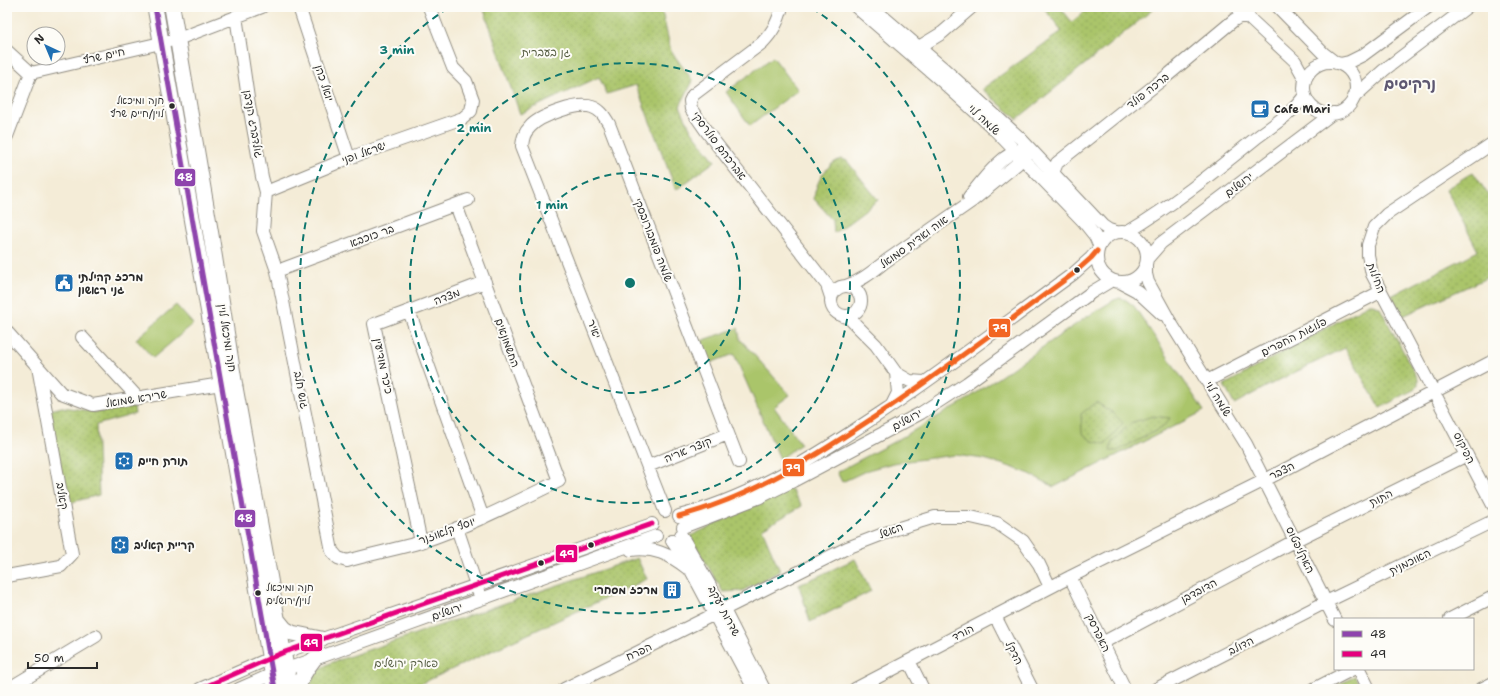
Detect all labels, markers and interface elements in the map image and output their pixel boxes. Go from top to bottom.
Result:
north arrow [26,26,66,66]
text: N [31,31,48,48]
text: 3 min [380,42,415,58]
street label: חיים שרף [82,44,126,68]
park label: גן בעברית [520,45,571,60]
street label: יואל כהן [311,63,337,103]
street label: ברכה פולד [1124,70,1172,112]
district label: נרקיסים [1384,74,1436,94]
street label: גולדברג הנדבן [240,89,266,159]
place label: חנה ומיכאל לוין/חיים שרף [110,94,165,120]
cafe icon: Cafe Mari [1249,98,1271,120]
marker: חנה ומיכאל לוין/חיים שרף [167,101,177,111]
street label: שלמה לוי [965,101,1004,139]
place label: Cafe Mari [1274,102,1330,117]
street label: אברכהם סולרסקי [688,109,750,183]
text: 2 min [457,120,492,136]
street label: ישראל ופני [340,138,388,168]
line badge: 48 [174,168,196,187]
street label: ירושלים [1222,169,1256,201]
text: 48 [177,170,193,185]
street label: שלמה פומבורובסקי [630,196,676,285]
text: 1 min [536,197,568,213]
street label: אוה ואדית סמואל [877,212,952,272]
street label: בר כוכבא [348,221,396,251]
street label: החילות [1363,260,1389,295]
unlabelled marker [1072,265,1082,275]
place label: מרכז קהילתי גני ראשון [78,270,143,298]
public building icon: מרכז קהילתי גני ראשון [53,272,75,294]
centre of rings [623,276,637,290]
street label: מצדה [432,285,462,309]
street label: חנה ומיכאל לוין [214,303,240,373]
street label: פלוגות החפרים [1259,314,1330,360]
street label: החשמונאים [491,316,523,370]
street label: יאיר [583,317,605,341]
line badge: 79 [988,318,1011,338]
text: 79 [992,321,1008,336]
street label: כיכר מודיעין [370,337,396,395]
street label: גוש חלב [290,370,312,410]
street label: שלמה לוי [1201,378,1235,420]
street label: שרירא שמואל [104,387,168,411]
street label: ירושלים [889,406,925,434]
street label: הפיקוס [1450,429,1478,467]
street label: קוצר אריה [662,434,714,466]
synagogue icon: תורת חיים [113,450,135,472]
place label: תורת חיים [138,454,188,469]
line badge: 79 [782,458,805,477]
street label: הצבר [1267,458,1297,484]
text: 79 [785,461,801,476]
street label: קאליב [52,481,72,511]
street label: התות [1367,486,1395,510]
line badge: 48 [234,509,256,528]
text: 48 [237,511,253,526]
street label: יוסף קלאוזנר [416,514,478,548]
street label: האשל [876,519,906,543]
street label: האקליפטוס [1282,524,1318,576]
synagogue icon: קריית קאליב [109,534,131,556]
place label: קריית קאליב [133,538,195,553]
unlabelled marker [586,540,596,550]
line badge: 49 [555,544,578,563]
street label: האוכמנית [1387,545,1433,579]
text: 49 [559,547,575,562]
unlabelled marker [536,558,546,568]
street label: הדובדבן [1178,575,1220,607]
building icon: מרכז מסחרי [661,579,683,601]
place label: חנה ומיכאל לוין/ירושלים [266,581,314,607]
place label: מרכז מסחרי [594,583,658,598]
street label: שדרות יעקב [704,583,744,639]
marker: חנה ומיכאל לוין/ירושלים [253,588,263,598]
street label: ירושלים [429,599,465,625]
street label: האפרסק [1082,611,1114,655]
legend [1334,618,1474,670]
street label: הורד [949,621,977,645]
text: 48 [1370,626,1387,642]
line badge: 49 [300,633,323,652]
street label: הדולב [1226,633,1256,659]
text: 49 [303,636,319,651]
street label: הפרח [624,639,654,665]
street label: הדקל [1002,639,1026,667]
scale bar [28,644,97,670]
text: 49 [1370,646,1386,662]
text: 50 m [34,650,64,666]
park label: פארק ירושלים [374,656,438,671]

